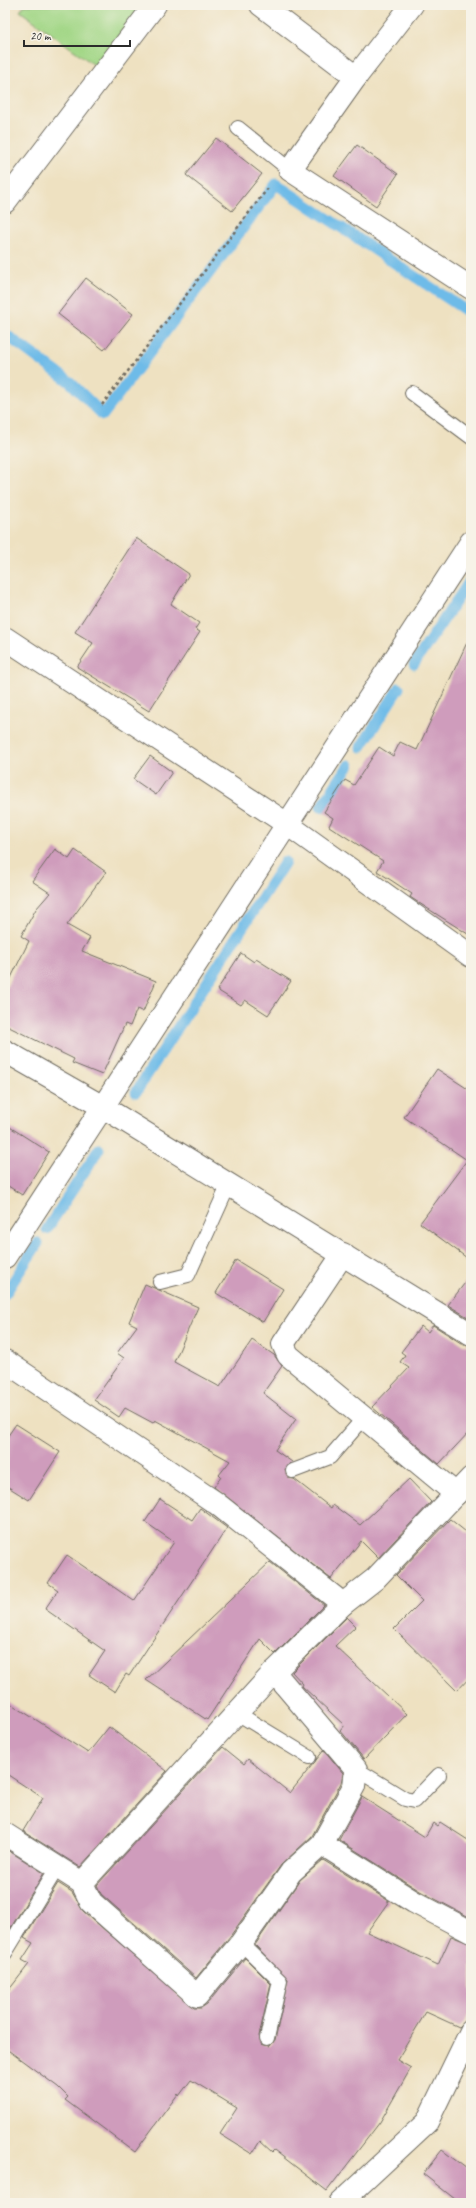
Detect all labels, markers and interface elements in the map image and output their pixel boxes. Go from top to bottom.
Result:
scale bar [24,22,130,48]
text: 20 m [30,28,52,44]

